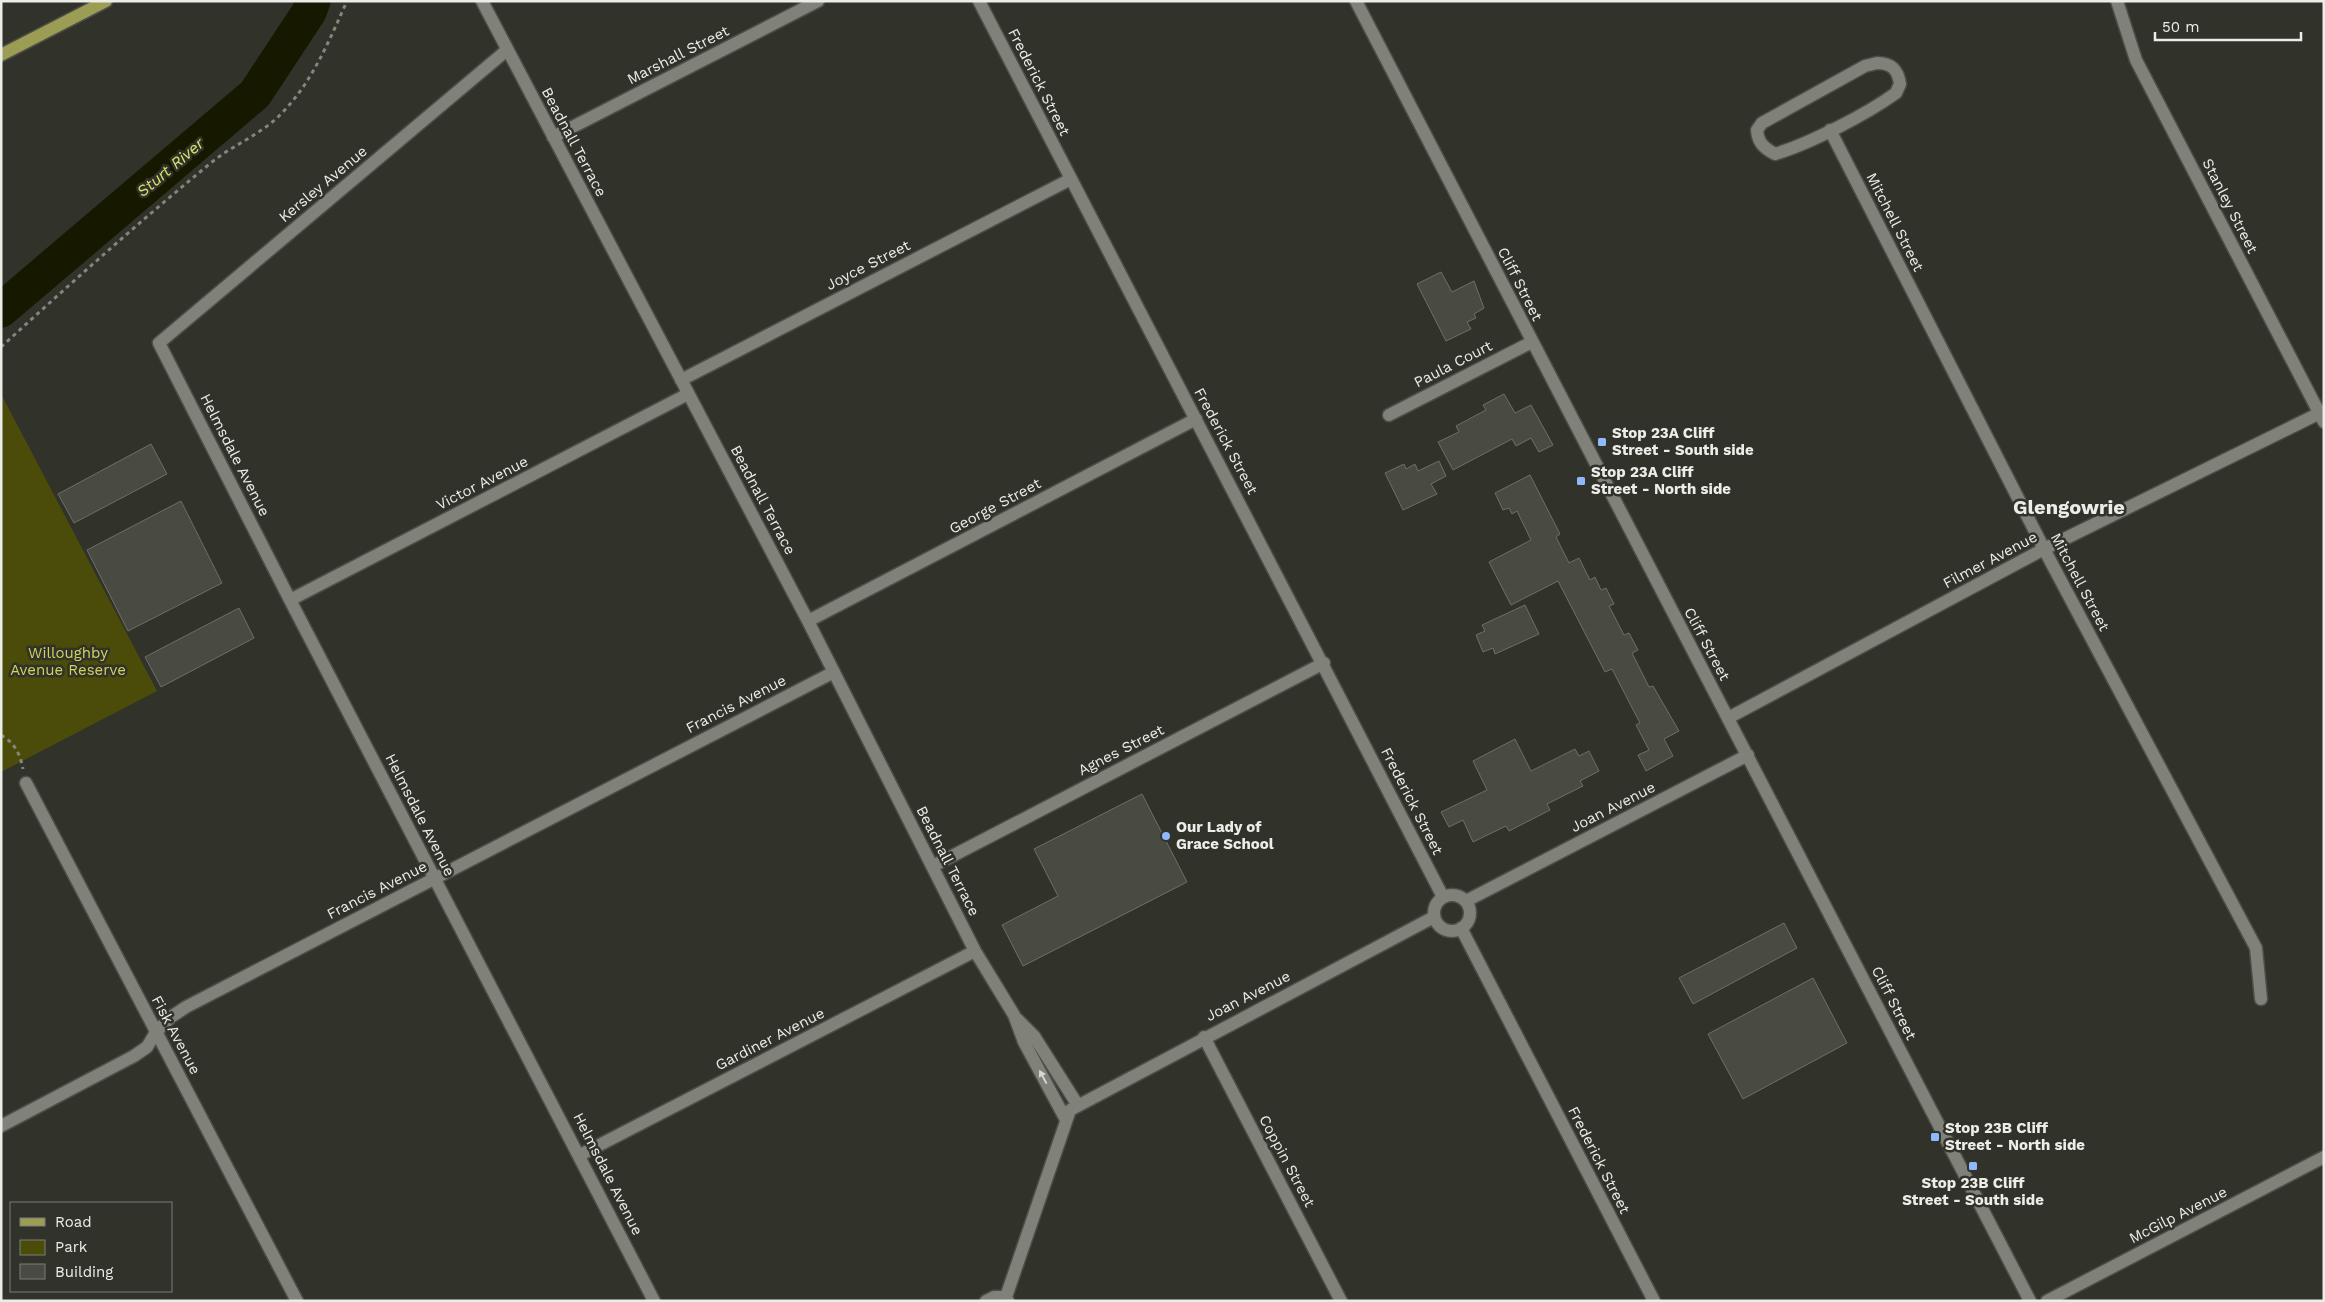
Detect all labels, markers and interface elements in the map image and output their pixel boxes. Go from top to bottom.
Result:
scale bar [2155,10,2301,42]
text: 50 m [2162,18,2199,36]
street label: Marshall Street [624,21,732,88]
street label: Frederick Street [1004,25,1074,139]
street label: Beadnall Terrace [538,84,610,200]
water label: Sturt River [133,133,208,201]
street label: Kersley Avenue [275,142,371,226]
street label: Stanley Street [2198,155,2262,257]
street label: Mitchell Street [1862,170,1928,275]
street label: Joyce Street [823,236,914,294]
street label: Cliff Street [1494,244,1547,325]
street label: Paula Court [1411,336,1496,391]
street label: Frederick Street [1190,385,1262,498]
street label: Helmsdale Avenue [196,391,274,519]
place label: Stop 23A Cliff Street - South side [1612,424,1754,459]
marker: Stop 23A Cliff Street - South side [1596,436,1608,448]
street label: Beadnall Terrace [727,442,799,558]
street label: Victor Avenue [433,452,531,514]
place label: Stop 23A Cliff Street - North side [1591,463,1731,498]
street label: George Street [946,474,1045,538]
marker: Stop 23A Cliff Street - North side [1575,475,1587,487]
district label: Glengowrie [2013,495,2125,519]
street label: Filmer Avenue [1940,528,2040,592]
street label: Mitchell Street [2047,530,2114,635]
street label: Cliff Street [1680,604,1734,684]
park label: Willoughby Avenue Reserve [10,644,126,679]
street label: Francis Avenue [683,671,789,737]
street label: Agnes Street [1075,720,1168,779]
street label: Frederick Street [1377,744,1447,858]
street label: Helmsdale Avenue [381,751,459,879]
street label: Joan Avenue [1568,778,1658,836]
street label: Beadnall Terrace [912,803,984,919]
place label: Our Lady of Grace School [1176,818,1274,853]
marker: Our Lady of Grace School [1160,830,1172,842]
street label: Francis Avenue [324,857,430,923]
street label: Cliff Street [1868,963,1921,1044]
street label: Joan Avenue [1203,967,1293,1025]
street label: Fisk Avenue [148,992,204,1078]
street label: Gardiner Avenue [712,1004,828,1074]
one-way arrow [1039,1070,1047,1084]
street label: Frederick Street [1564,1103,1634,1217]
street label: Helmsdale Avenue [569,1110,647,1238]
street label: Coppin Street [1255,1112,1319,1211]
place label: Stop 23B Cliff Street - North side [1945,1119,2085,1154]
marker: Stop 23B Cliff Street - North side [1929,1131,1941,1143]
marker: Stop 23B Cliff Street - South side [1967,1160,1979,1172]
place label: Stop 23B Cliff Street - South side [1902,1174,2044,1209]
street label: McGilp Avenue [2126,1183,2230,1247]
legend [10,1202,172,1292]
text: Road [55,1213,92,1231]
text: Park [55,1238,88,1256]
text: Building [55,1263,113,1281]

